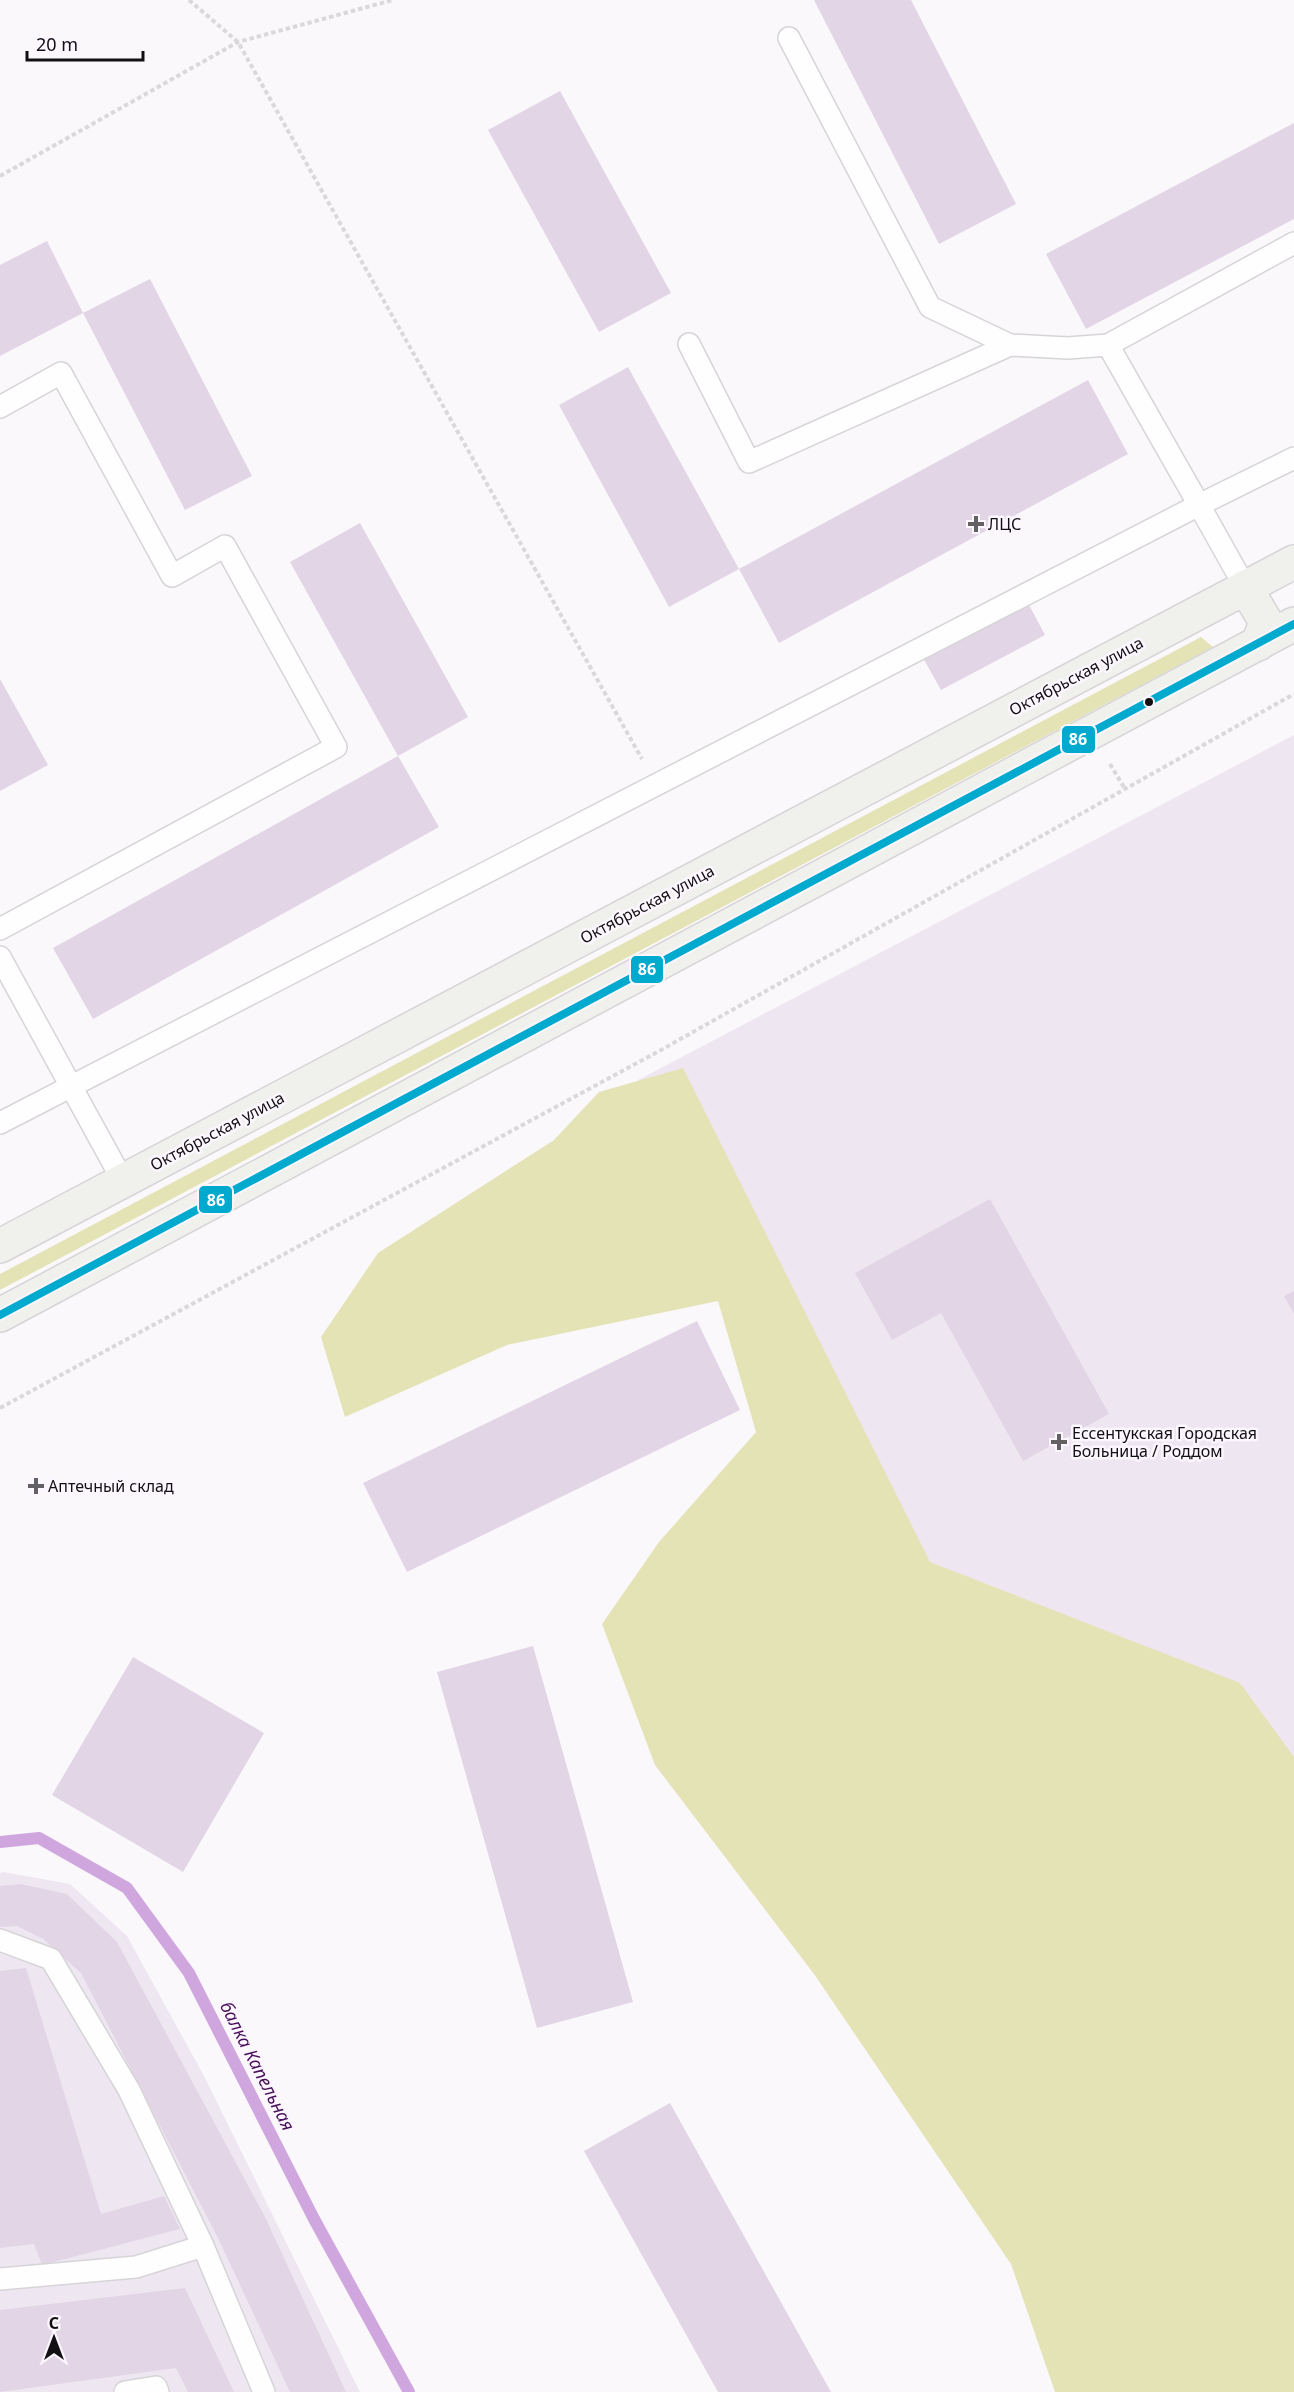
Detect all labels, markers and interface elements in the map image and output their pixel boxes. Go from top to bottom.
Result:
scale bar [27,24,142,62]
text: 20 m [36,32,78,56]
place label: ЛЦС [988,513,1021,535]
marker: ЛЦС [969,517,983,531]
street label: Октябрьская улица [1005,631,1147,721]
unlabelled marker [1143,696,1155,708]
line badge: 86 [1061,725,1096,754]
text: 86 [1069,728,1087,750]
street label: Октябрьская улица [576,859,718,949]
line badge: 86 [630,955,664,984]
text: 86 [638,958,656,980]
street label: Октябрьская улица [146,1086,288,1176]
line badge: 86 [198,1185,233,1214]
text: 86 [207,1189,225,1211]
place label: Ессентукская Городская Больница / Роддом [1072,1422,1257,1462]
marker: Ессентукская Городская Больница / Роддом [1050,1433,1068,1451]
place label: Аптечный склад [48,1475,174,1497]
marker: Аптечный склад [29,1479,43,1493]
water label: балка Капельная [215,1997,301,2134]
north arrow [24,2308,84,2368]
text: С [49,2312,59,2334]

